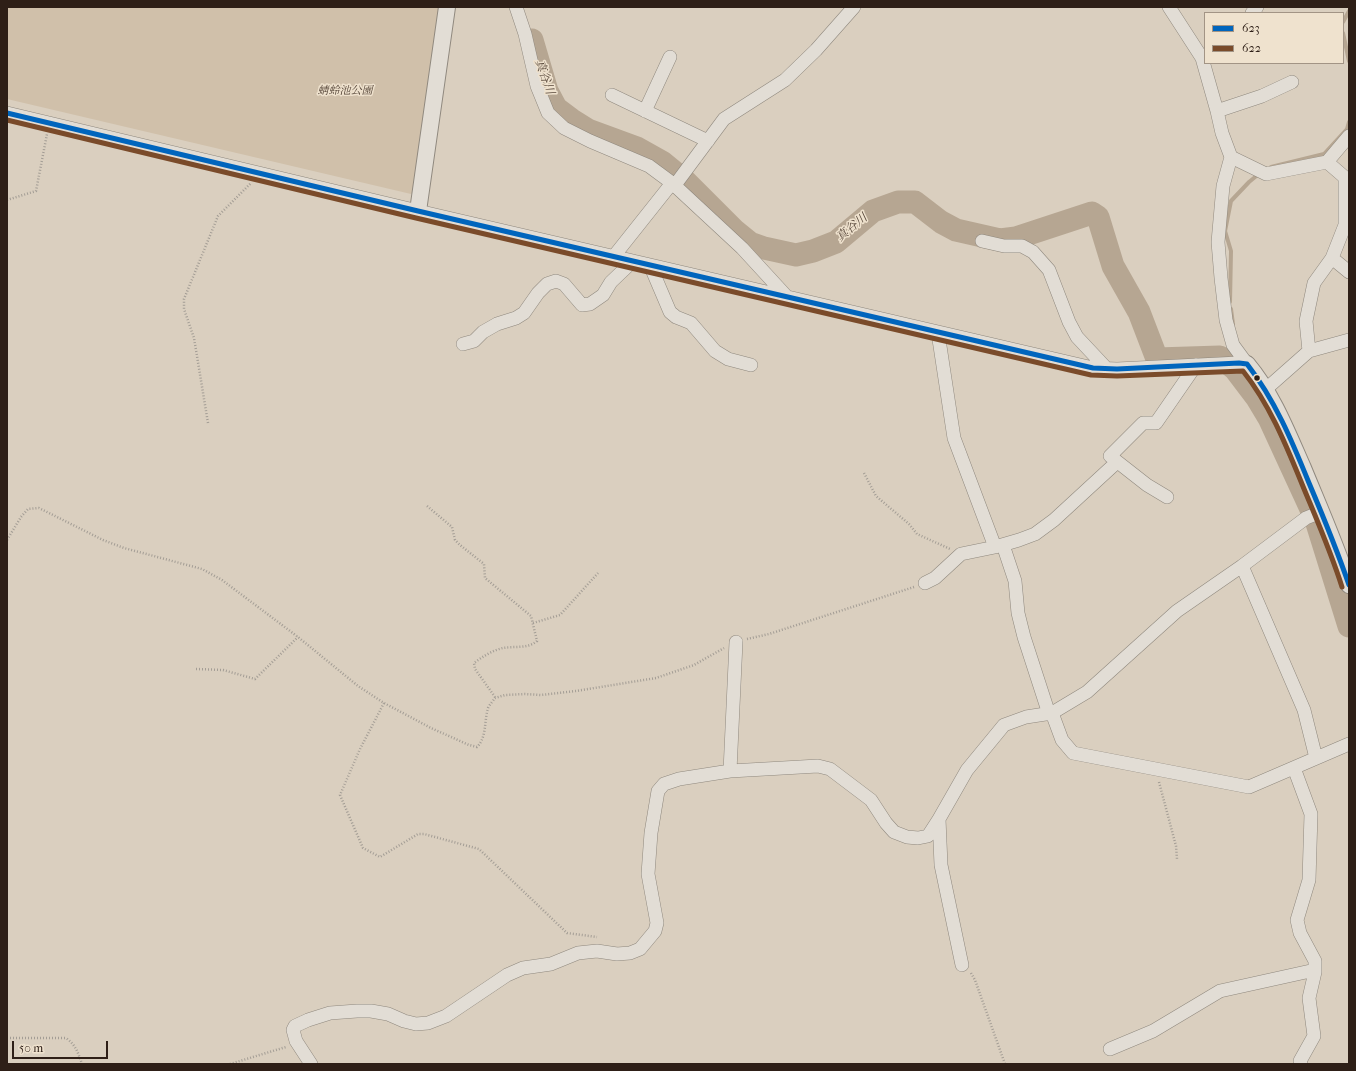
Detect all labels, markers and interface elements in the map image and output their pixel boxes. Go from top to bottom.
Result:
legend [1204,12,1344,64]
text: 623 [1242,21,1260,35]
text: 622 [1242,41,1261,55]
water label: 真谷川 [531,58,557,96]
park label: 蜻蛉池公園 [318,84,372,98]
water label: 真谷川 [833,211,871,245]
unlabelled marker [1252,373,1262,383]
scale bar [14,1033,110,1059]
text: 50 m [19,1041,43,1055]

